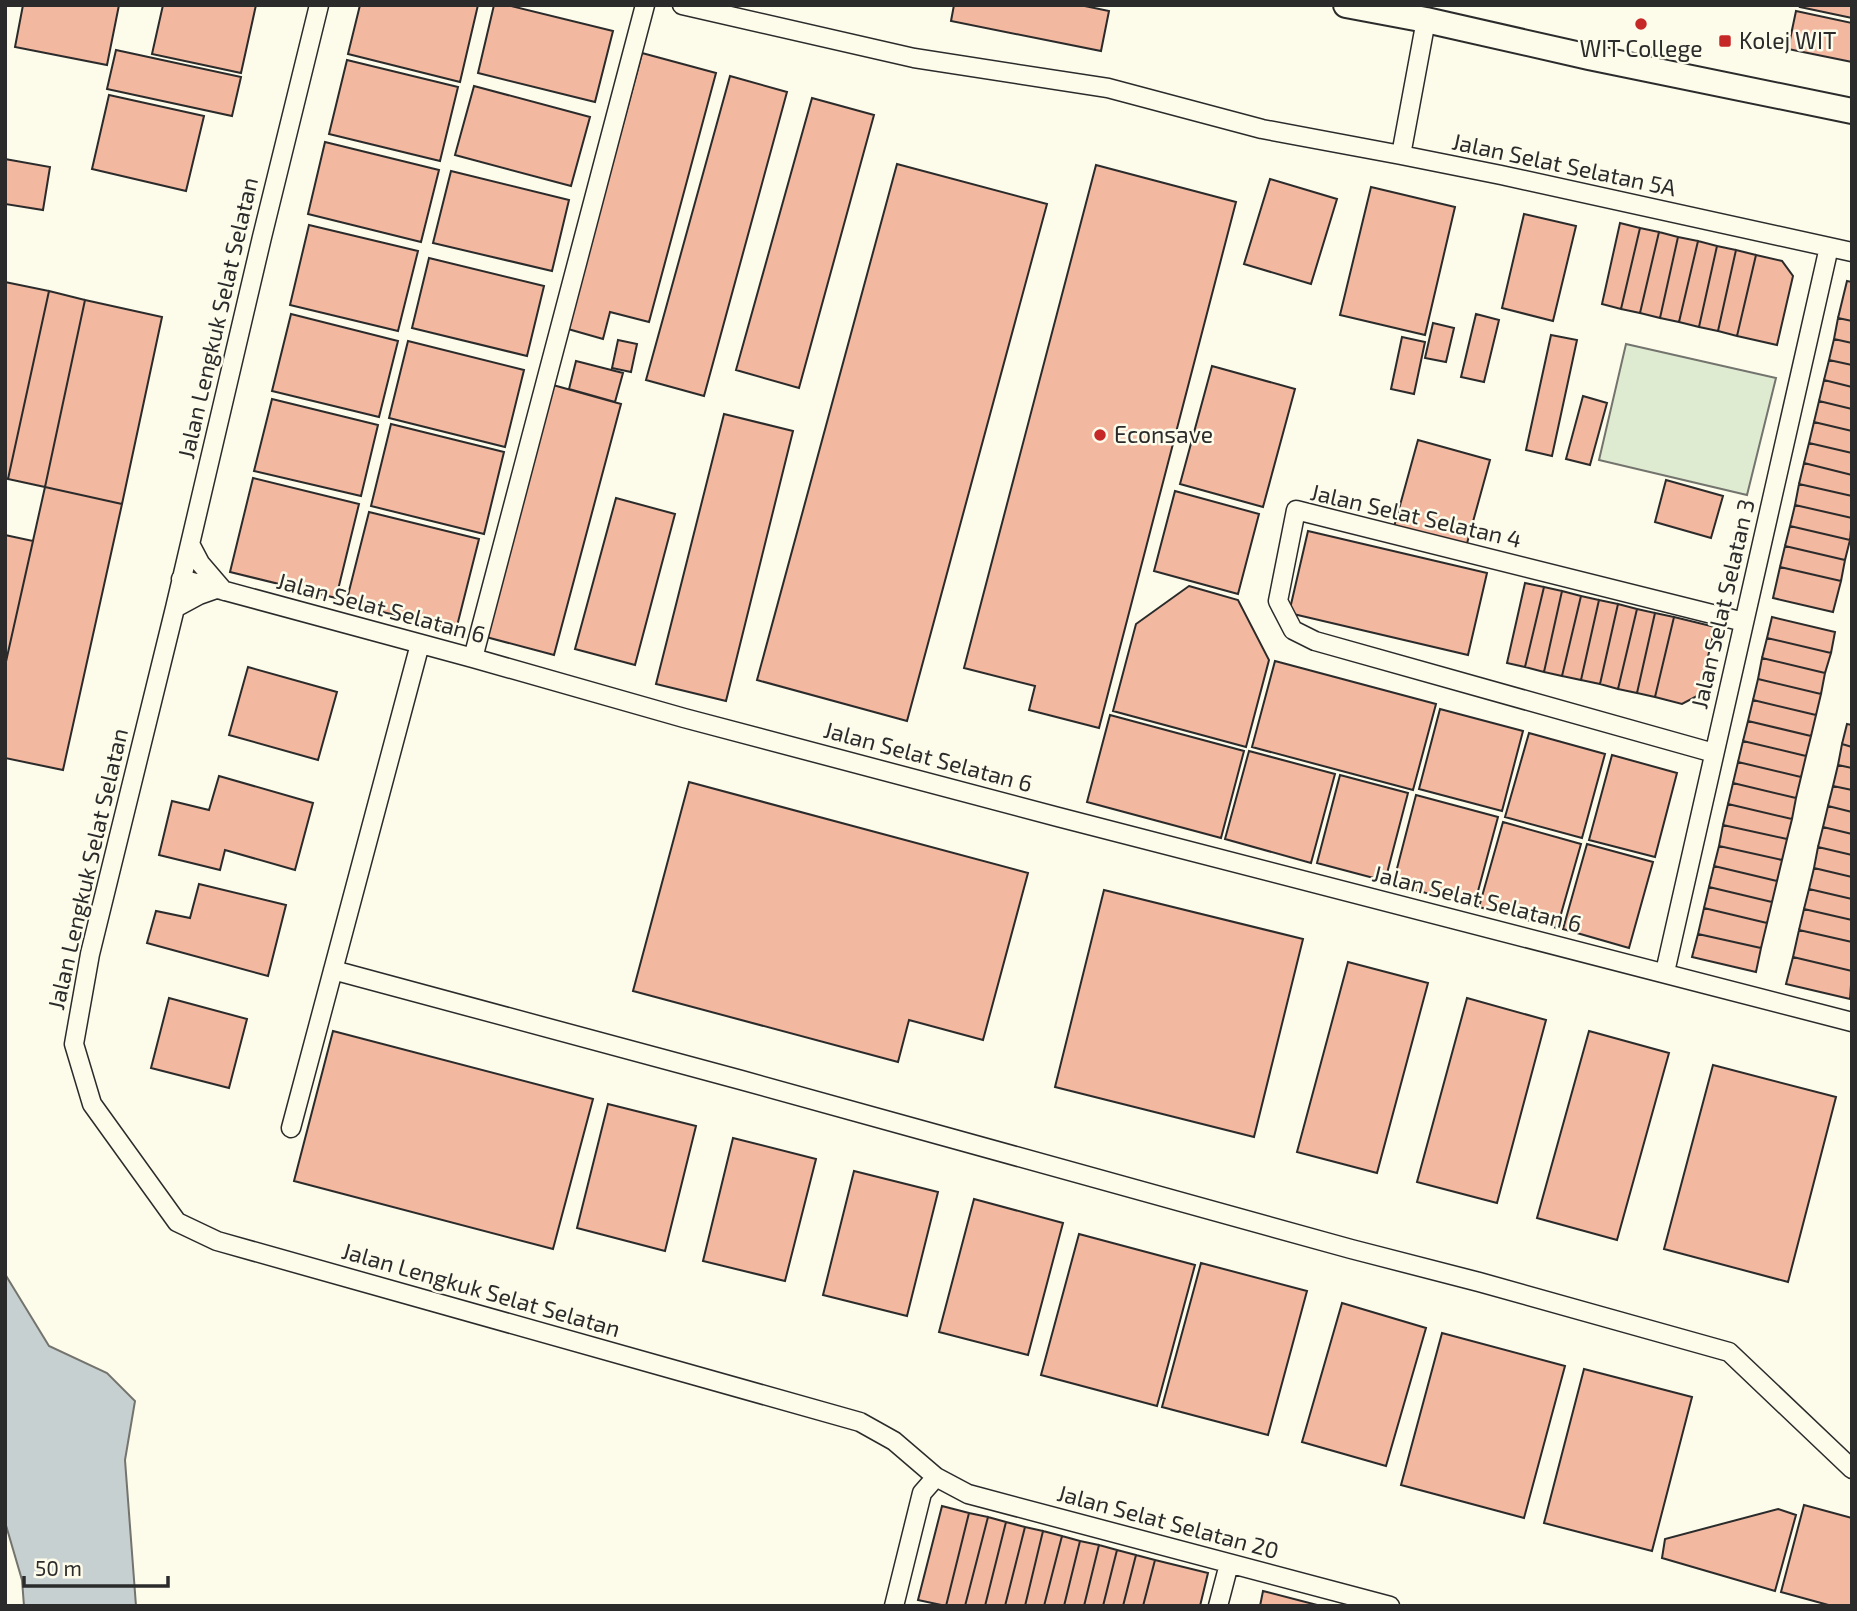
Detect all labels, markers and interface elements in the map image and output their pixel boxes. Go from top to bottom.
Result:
marker: WIT College [1633,16,1649,32]
place label: Kolej WIT [1739,26,1836,54]
marker: Kolej WIT [1717,33,1733,49]
place label: WIT College [1579,34,1703,62]
street label: Jalan Selat Selatan 5A [1450,127,1679,202]
street label: Jalan Lengkuk Selat Selatan [171,174,263,461]
place label: Econsave [1114,420,1213,448]
marker: Econsave [1092,427,1108,443]
street label: Jalan Selat Selatan 4 [1308,477,1524,553]
street label: Jalan Selat Selatan 3 [1684,496,1760,711]
street label: Jalan Selat Selatan 6 [274,566,489,648]
street label: Jalan Selat Selatan 6 [821,715,1036,797]
street label: Jalan Lengkuk Selat Selatan [41,725,133,1012]
street label: Jalan Selat Selatan 6 [1370,858,1585,938]
street label: Jalan Lengkuk Selat Selatan [339,1236,624,1342]
street label: Jalan Selat Selatan 20 [1054,1478,1282,1564]
scale bar [24,1544,168,1588]
text: 50 m [35,1555,82,1580]

